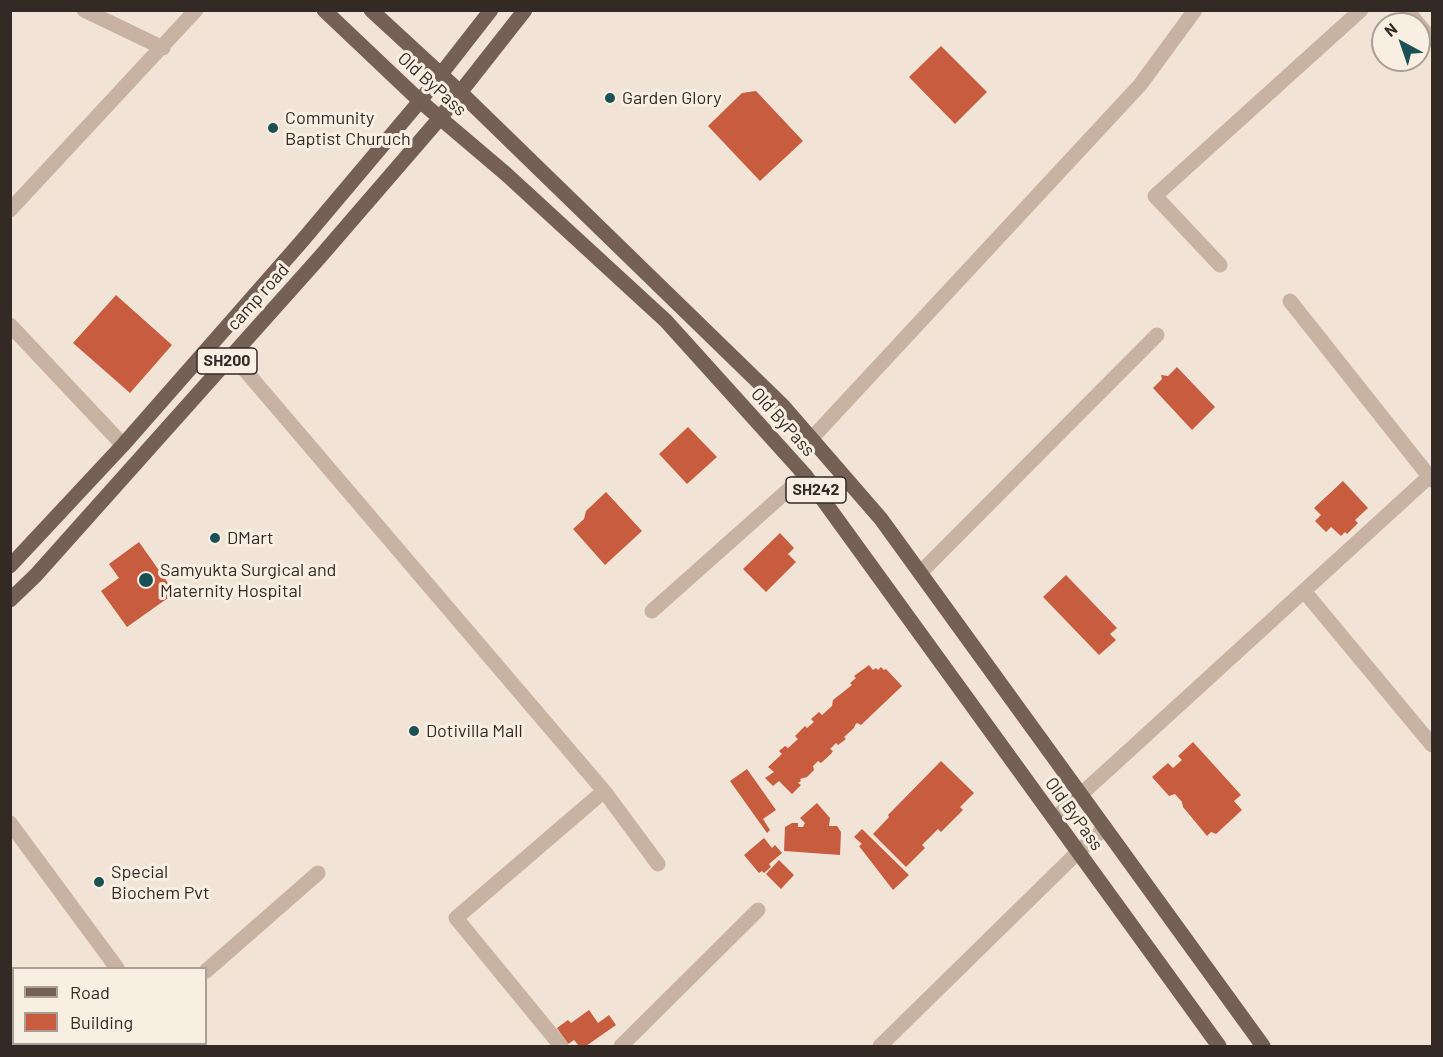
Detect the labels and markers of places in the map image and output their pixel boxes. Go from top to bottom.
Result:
place label: Garden Glory [622,87,722,109]
marker: Garden Glory [603,91,617,105]
place label: Community Baptist Churuch [285,107,411,150]
marker: Community Baptist Churuch [266,121,280,135]
place label: DMart [227,527,274,549]
marker: DMart [208,531,222,545]
place label: Samyukta Surgical and Maternity Hospital [160,559,336,602]
marker: Samyukta Surgical and Maternity Hospital [137,571,155,589]
place label: Dotivilla Mall [426,720,523,742]
marker: Dotivilla Mall [407,724,421,738]
place label: Special Biochem Pvt [111,861,209,904]
marker: Special Biochem Pvt [92,875,106,889]

